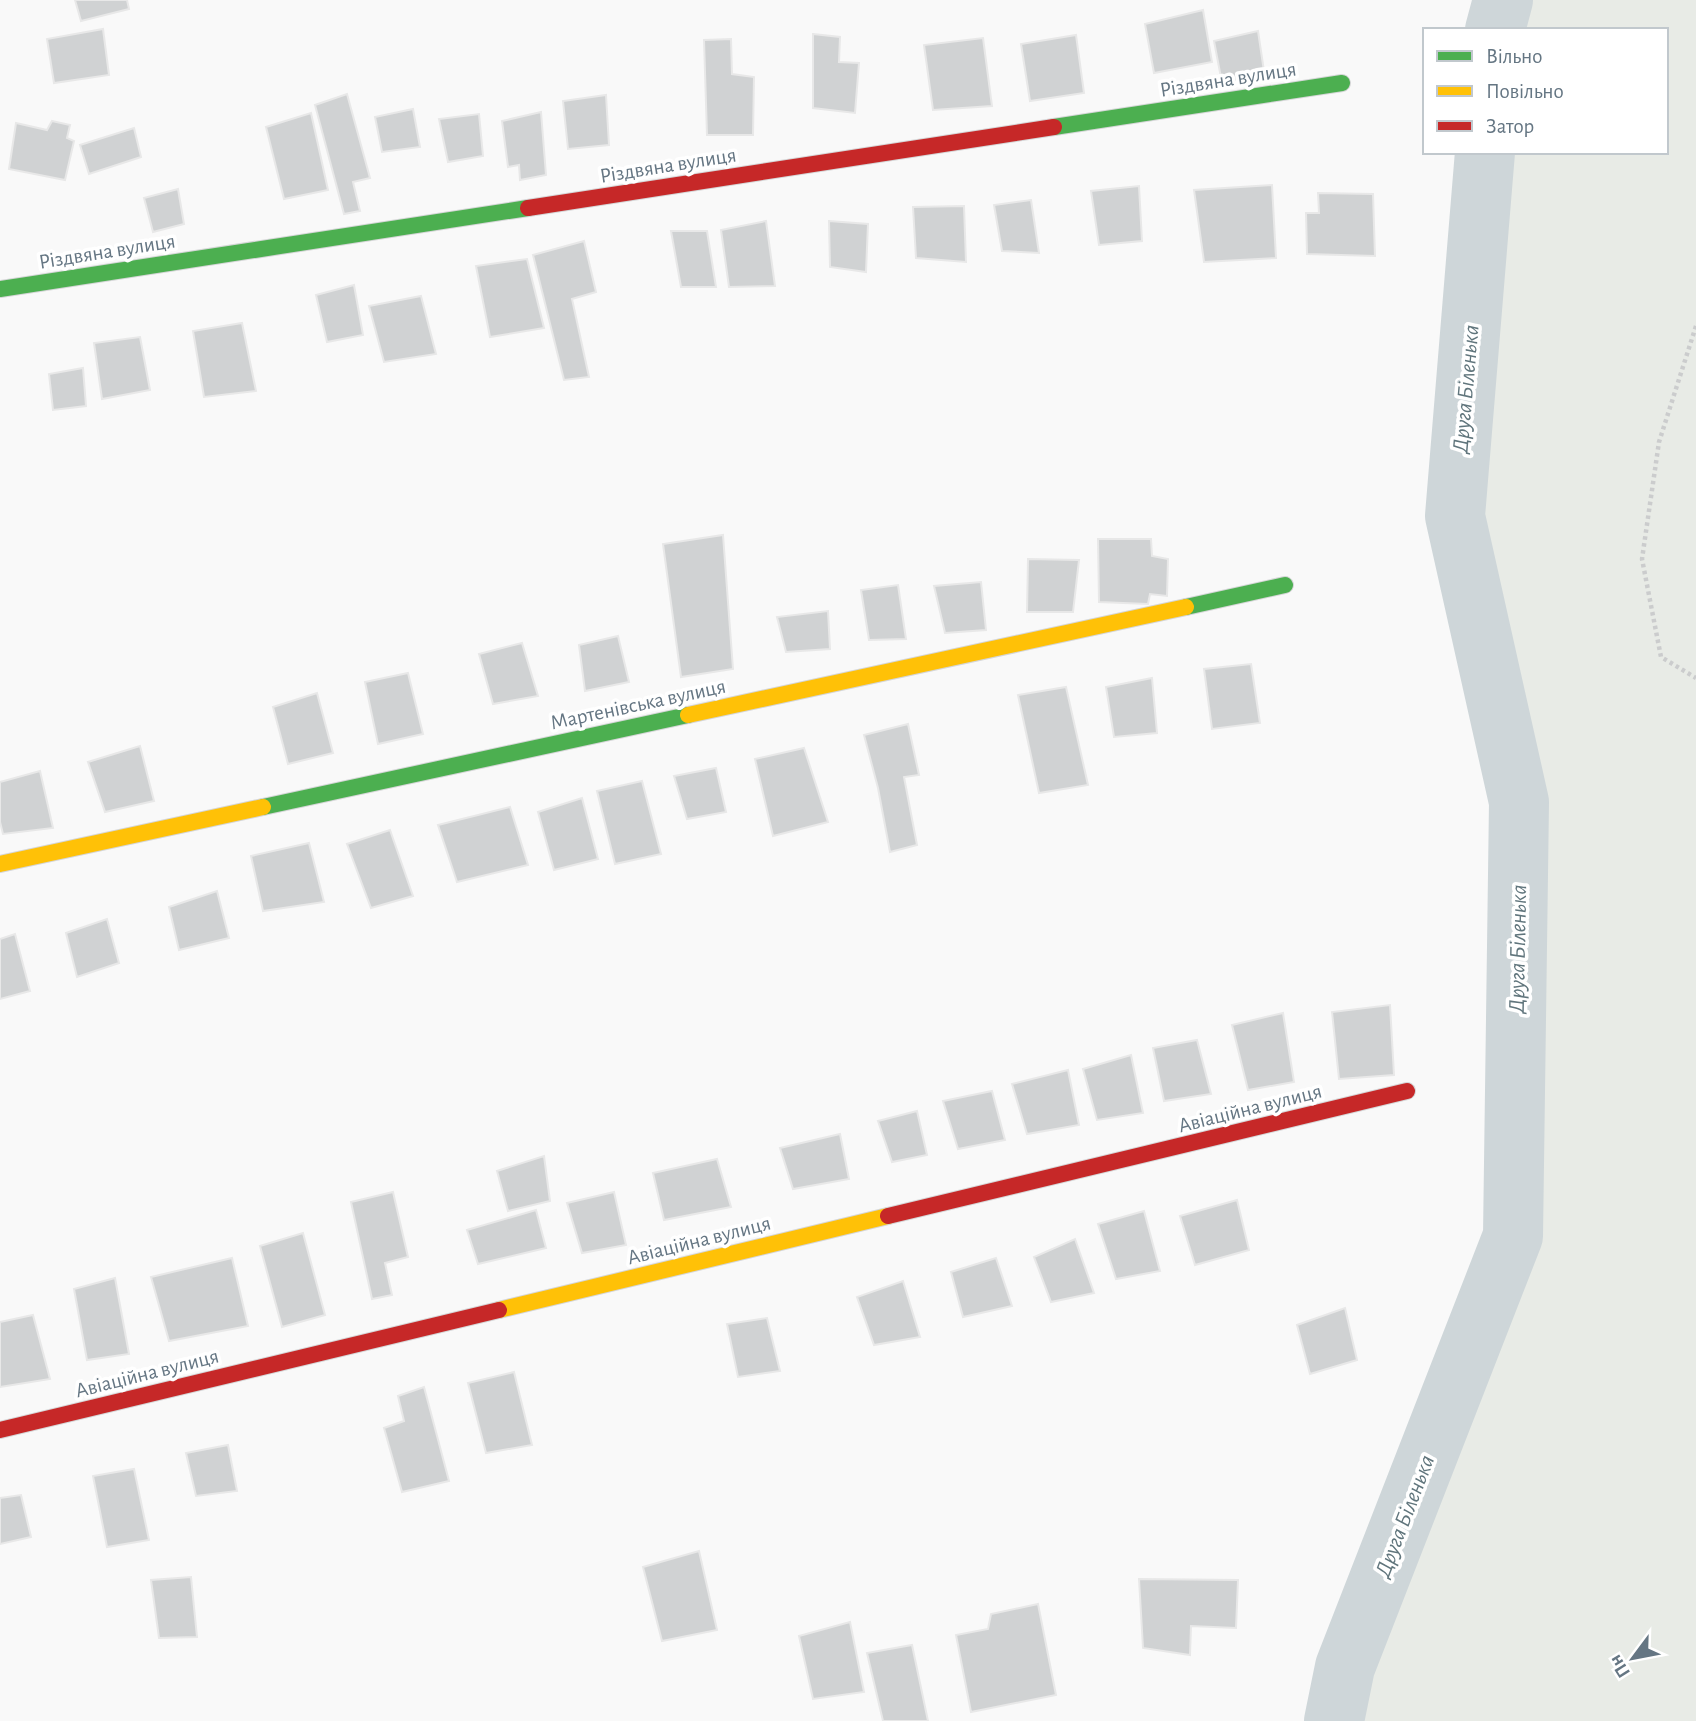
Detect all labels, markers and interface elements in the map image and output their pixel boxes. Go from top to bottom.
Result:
legend [1423,28,1668,154]
text: Вільно [1486,46,1542,67]
street label: Різдвяна вулиця [1158,58,1298,101]
text: Повільно [1486,81,1564,102]
text: Затор [1486,116,1534,137]
street label: Різдвяна вулиця [598,144,738,187]
street label: Різдвяна вулиця [37,230,177,273]
water label: Друга Біленька [1449,324,1484,455]
street label: Мартенівська вулиця [549,676,728,733]
water label: Друга Біленька [1506,884,1531,1015]
street label: Авіаційна вулиця [1176,1081,1324,1136]
street label: Авіаційна вулиця [625,1213,773,1268]
street label: Авіаційна вулиця [73,1346,221,1401]
water label: Друга Біленька [1371,1452,1439,1582]
north arrow [1598,1623,1668,1693]
text: Пн [1606,1651,1634,1681]

